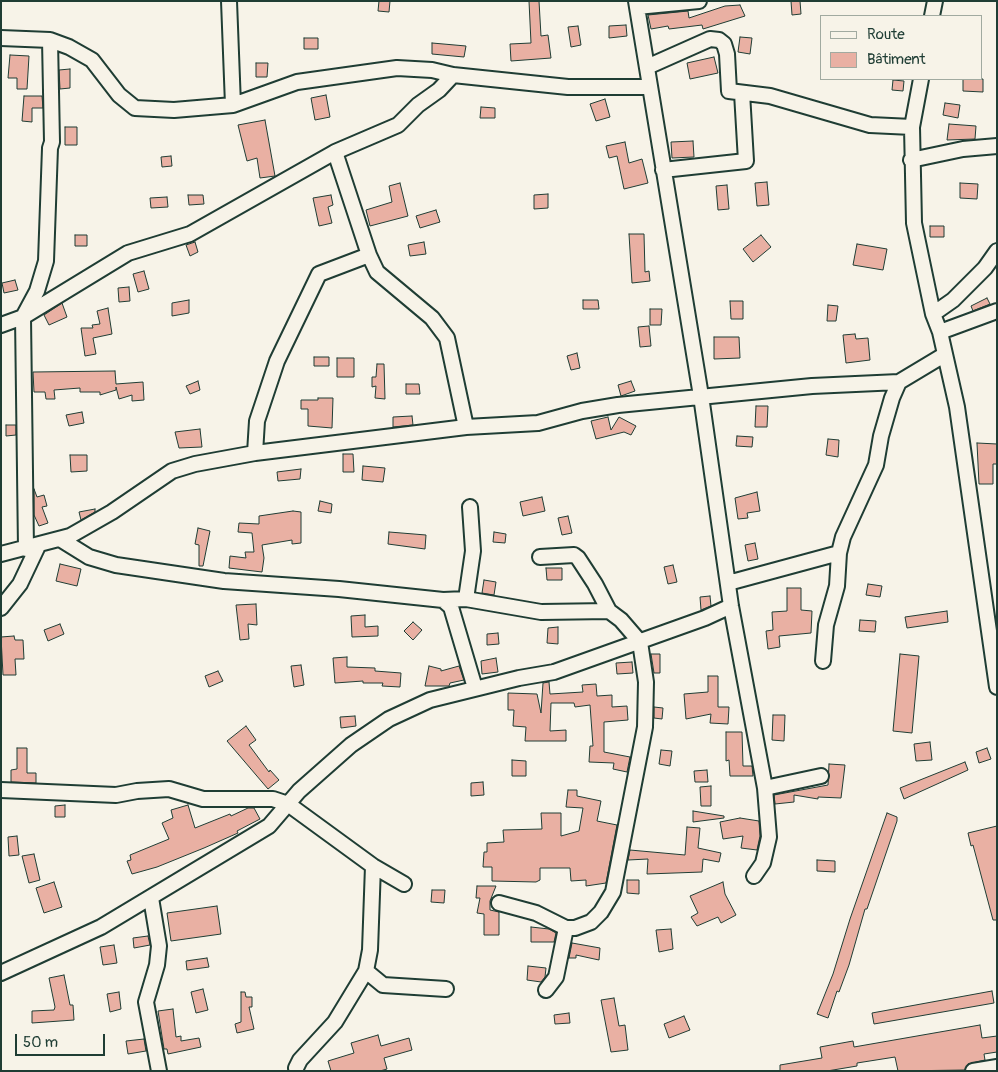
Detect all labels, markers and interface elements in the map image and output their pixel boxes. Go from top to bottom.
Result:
legend [820,15,983,80]
text: Route [867,25,905,44]
text: Bâtiment [867,50,926,69]
scale bar [18,1024,108,1056]
text: 50 m [23,1033,58,1052]

